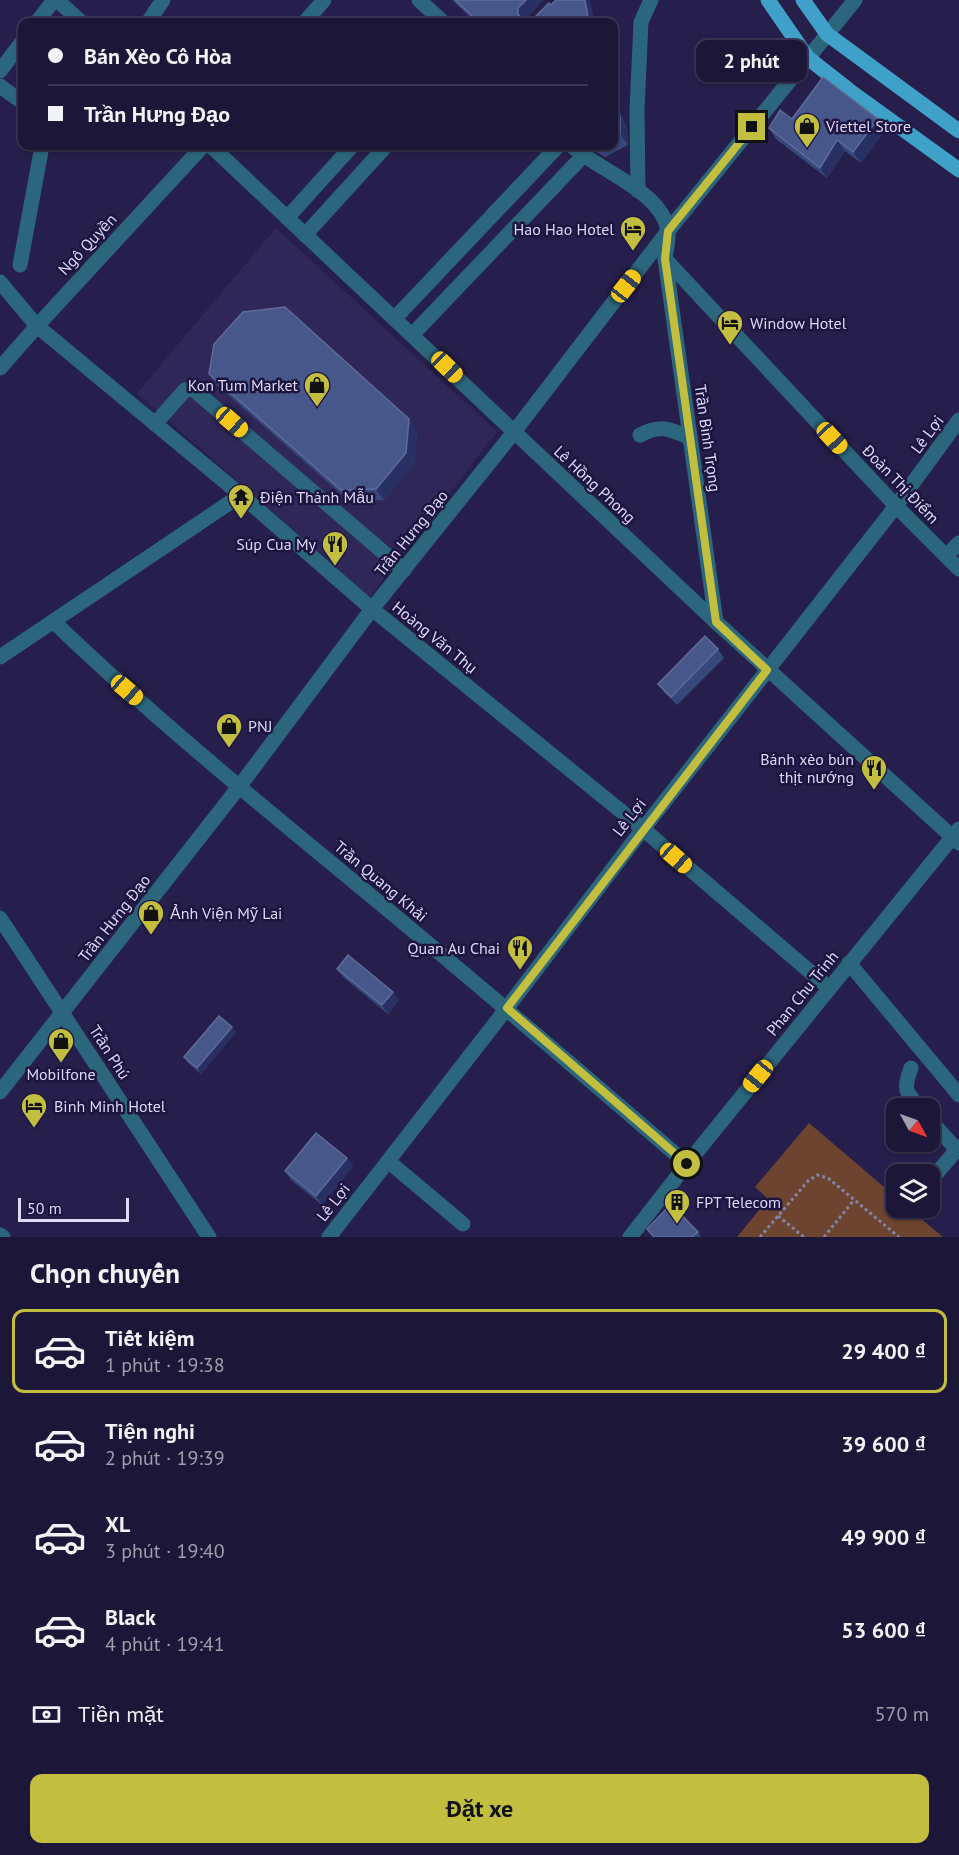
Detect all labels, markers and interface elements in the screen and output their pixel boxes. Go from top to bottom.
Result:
callout: 2 phút [696,40,807,82]
text: Bán Xèo Cô Hòa [84,42,232,70]
text: 2 phút [724,48,779,74]
text: Trần Hưng Đạo [84,100,230,128]
shop icon: Viettel Store [792,111,822,149]
route end [738,113,765,140]
place label: Viettel Store [825,116,911,136]
street label: Ngô Quyền [53,209,121,279]
hotel icon: Hao Hao Hotel [618,214,648,252]
place label: Hao Hao Hotel [514,219,614,239]
car [608,266,644,306]
hotel icon: Window Hotel [715,308,745,346]
place label: Window Hotel [750,313,847,333]
car [428,348,466,386]
shop icon: Kon Tum Market [302,370,332,408]
place label: Kon Tum Market [188,375,299,395]
street label: Trần Bình Trọng [691,383,725,493]
car [213,403,251,441]
street label: Lê Lợi [906,411,948,457]
car [813,419,851,457]
street label: Đoàn Thị Điểm [858,440,944,528]
street label: Lê Hồng Phong [550,441,640,527]
temple icon: Điện Thánh Mẫu [226,482,256,520]
street label: Trần Hưng Đạo [370,486,452,580]
place label: Điện Thánh Mẫu [259,487,374,507]
restaurant icon: Súp Cua My [320,529,350,567]
place label: Súp Cua My [236,534,317,554]
street label: Hoàng Văn Thụ [388,597,482,677]
car [108,671,146,709]
shop icon: PNJ [214,711,244,749]
place label: PNJ [248,716,272,736]
place label: Bánh xèo bún thịt nướng [760,749,854,787]
restaurant icon: Bánh xèo bún thịt nướng [859,753,889,791]
street label: Lê Lợi [608,794,650,840]
street label: Trần Quang Khải [330,836,432,926]
car [657,839,695,877]
street label: Trần Hưng Đạo [74,870,154,966]
shop icon: Ảnh Viện Mỹ Lai [136,898,166,936]
place label: Ảnh Viện Mỹ Lai [170,903,282,923]
restaurant icon: Quan Au Chai [505,933,535,971]
place label: Quan Au Chai [408,938,500,958]
street label: Phan Chu Trinh [762,947,842,1039]
street label: Trần Phú [85,1021,135,1083]
shop icon: Mobilfone [46,1026,76,1064]
car [740,1056,776,1096]
place label: Mobilfone [26,1064,96,1084]
hotel icon: Binh Minh Hotel [19,1091,49,1129]
place label: Binh Minh Hotel [54,1096,166,1116]
north arrow [886,1098,940,1152]
map controls [886,1098,940,1218]
route start [673,1150,700,1177]
button: layers [886,1164,940,1218]
street label: Lê Lợi [312,1179,354,1225]
building icon: FPT Telecom [662,1187,692,1225]
place label: FPT Telecom [696,1192,781,1212]
scale bar [18,1195,129,1222]
text: 50 m [27,1198,62,1218]
text: Chọn chuyến [30,1256,180,1290]
icon: car [33,1324,87,1378]
text: Tiết kiệm [105,1324,195,1352]
text: 29 400 ₫ [841,1337,926,1365]
text: 1 phút · 19:38 [105,1352,225,1378]
icon: car [33,1417,87,1471]
text: Tiện nghi [105,1417,195,1445]
text: 39 600 ₫ [841,1430,926,1458]
text: 2 phút · 19:39 [105,1445,225,1471]
icon: car [33,1510,87,1564]
text: XL [105,1510,130,1538]
text: 49 900 ₫ [841,1523,926,1551]
text: 3 phút · 19:40 [105,1538,225,1564]
icon: car [33,1603,87,1657]
text: Black [105,1603,156,1631]
text: 53 600 ₫ [841,1616,926,1644]
text: 4 phút · 19:41 [105,1631,225,1657]
icon: cash [30,1698,63,1731]
text: Tiền mặt [78,1700,164,1728]
text: 570 m [875,1701,929,1727]
button: Đặt xe [30,1774,929,1843]

